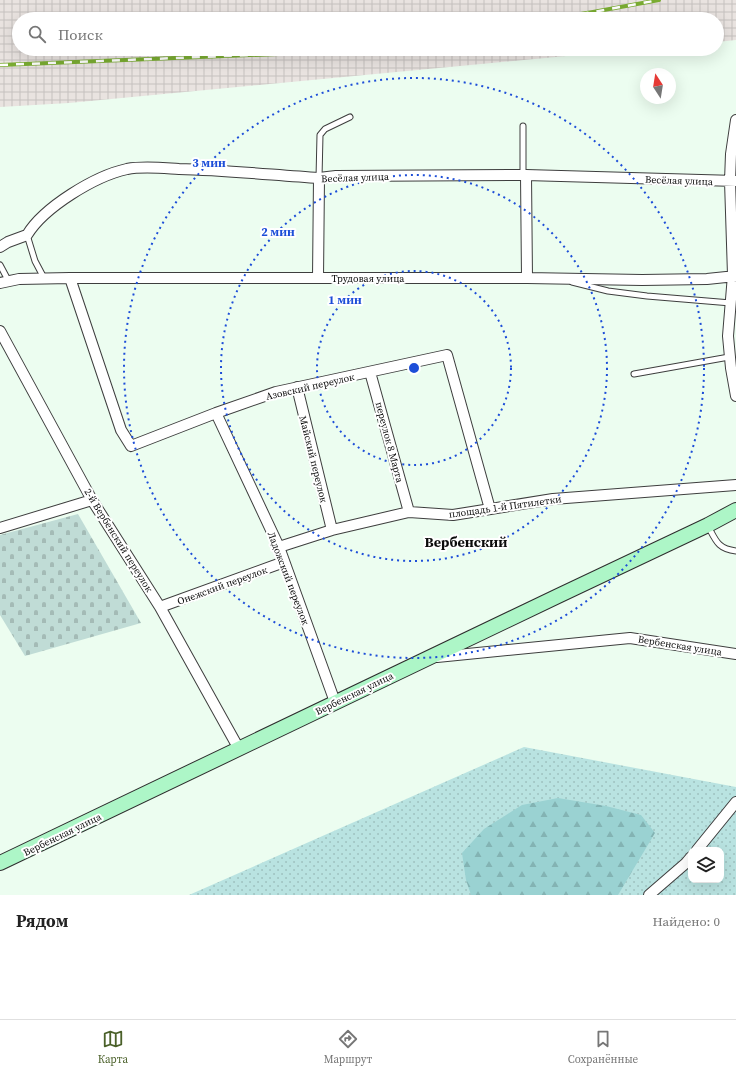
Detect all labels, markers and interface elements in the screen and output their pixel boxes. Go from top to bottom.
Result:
search box [12,12,724,56]
icon: search [26,23,48,45]
text: Поиск [58,24,103,45]
north arrow [640,68,676,104]
text: 3 мин [192,155,226,171]
street label: Весёлая улица [321,170,390,185]
street label: Весёлая улица [645,173,714,188]
text: 2 мин [261,224,295,240]
street label: Трудовая улица [332,272,405,285]
text: 1 мин [328,292,362,308]
centre of rings [407,361,421,375]
street label: Азовский переулок [265,370,356,403]
street label: переулок 8 Марта [373,400,407,485]
street label: Майский переулок [296,414,331,504]
street label: 2-й Вербенский переулок [81,486,156,595]
street label: площадь 1-й Пятилетки [448,492,563,521]
street label: Ладожский переулок [265,530,313,627]
district label: Вербенский [425,532,507,552]
street label: Онежский переулок [175,563,269,608]
street label: Вербенская улица [637,632,724,659]
street label: Вербенская улица [313,669,396,718]
street label: Вербенская улица [21,810,104,859]
map controls [688,847,724,883]
button: layers [688,847,724,883]
text: Рядом [16,909,68,933]
text: Найдено: 0 [653,913,720,930]
tab: Карта [98,1028,128,1067]
tab: Маршрут [324,1028,372,1067]
tab: Сохранённые [568,1028,638,1067]

